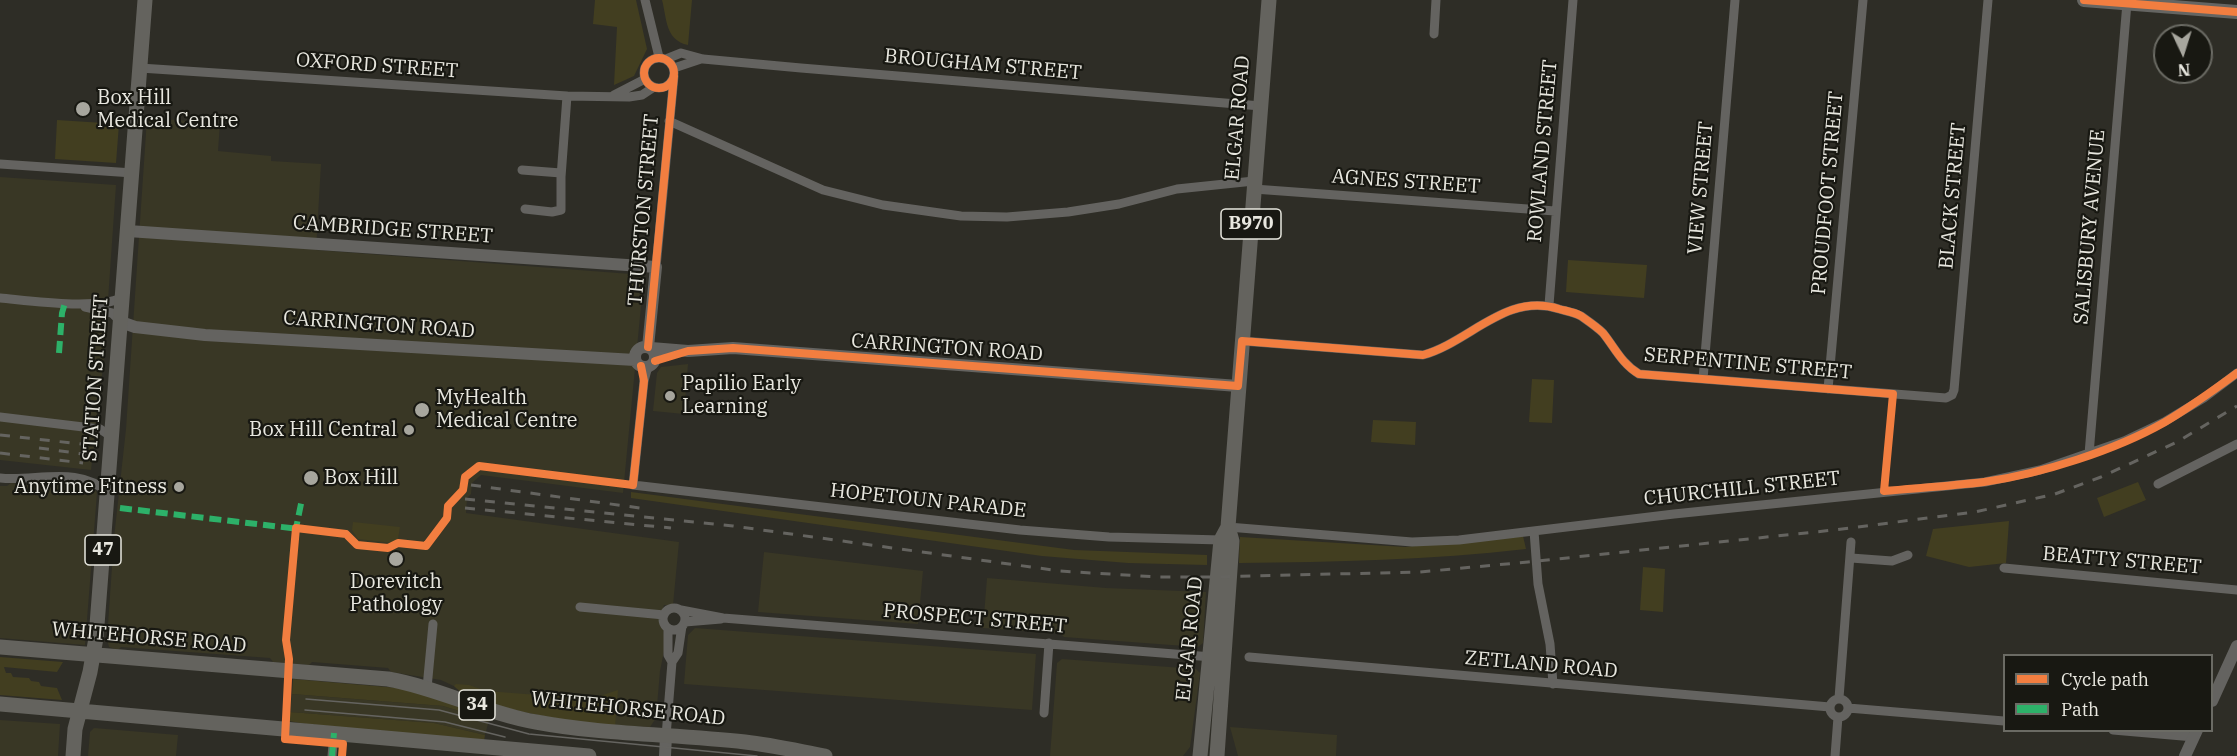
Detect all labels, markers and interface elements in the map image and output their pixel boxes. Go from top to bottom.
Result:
north arrow [2153,24,2213,84]
street label: BROUGHAM STREET [883,44,1083,86]
street label: OXFORD STREET [295,48,459,84]
street label: ELGAR ROAD [1221,55,1255,181]
street label: ROWLAND STREET [1523,59,1563,243]
text: N [2177,60,2191,80]
place label: Box Hill Medical Centre [97,86,239,133]
street label: PROUDFOOT STREET [1807,90,1849,296]
marker: Box Hill Medical Centre [74,100,92,118]
street label: THURSTON STREET [624,113,664,307]
street label: VIEW STREET [1683,120,1719,256]
street label: BLACK STREET [1935,122,1971,270]
street label: SALISBURY AVENUE [2070,128,2110,326]
street label: AGNES STREET [1331,165,1481,199]
road number: B970 [1221,209,1281,239]
street label: CAMBRIDGE STREET [292,211,494,249]
street label: STATION STREET [78,294,114,462]
street label: CARRINGTON ROAD [282,306,476,344]
street label: CARRINGTON ROAD [850,329,1044,367]
street label: SERPENTINE STREET [1643,343,1853,385]
place label: Papilio Early Learning [682,372,801,419]
place label: MyHealth Medical Centre [436,386,578,433]
marker: Papilio Early Learning [663,389,677,403]
marker: MyHealth Medical Centre [413,401,431,419]
place label: Box Hill Central [249,418,397,442]
marker: Box Hill Central [402,423,416,437]
place label: Box Hill [324,466,398,490]
street label: CHURCHILL STREET [1643,467,1841,511]
marker: Box Hill [302,469,320,487]
place label: Anytime Fitness [14,475,167,499]
street label: HOPETOUN PARADE [829,479,1027,523]
marker: Anytime Fitness [172,480,186,494]
road number: 47 [85,535,121,565]
street label: BEATTY STREET [2041,542,2203,580]
marker: Dorevitch Pathology [387,550,405,568]
place label: Dorevitch Pathology [350,570,442,617]
street label: ELGAR ROAD [1172,575,1208,703]
street label: PROSPECT STREET [882,599,1068,639]
street label: WHITEHORSE ROAD [51,618,247,658]
street label: ZETLAND ROAD [1463,646,1619,684]
legend [2003,654,2213,732]
text: Cycle path [2061,668,2149,691]
street label: WHITEHORSE ROAD [530,687,726,731]
road number: 34 [459,690,495,720]
text: Path [2061,698,2099,721]

